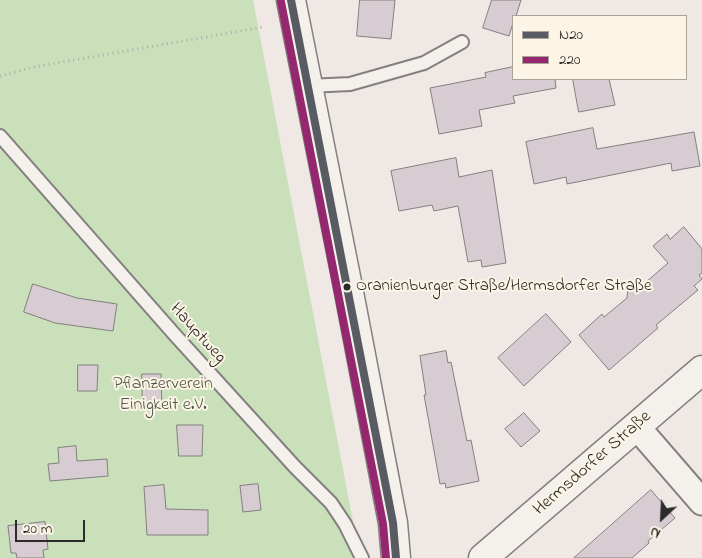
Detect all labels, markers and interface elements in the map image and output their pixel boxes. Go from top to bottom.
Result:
legend [512,15,687,80]
text: N20 [559,24,583,46]
text: 220 [559,49,580,71]
place label: Oranienburger Straße/Hermsdorfer Straße [356,277,651,297]
marker: Oranienburger Straße/Hermsdorfer Straße [342,282,352,292]
street label: Hauptweg [164,299,230,369]
park label: Pflanzerverein Einigkeit e.V. [113,374,213,416]
street label: Hermsdorfer Straße [530,407,656,521]
north arrow [637,493,687,543]
scale bar [18,510,88,542]
text: 20 m [23,518,52,540]
text: N [647,521,664,544]

